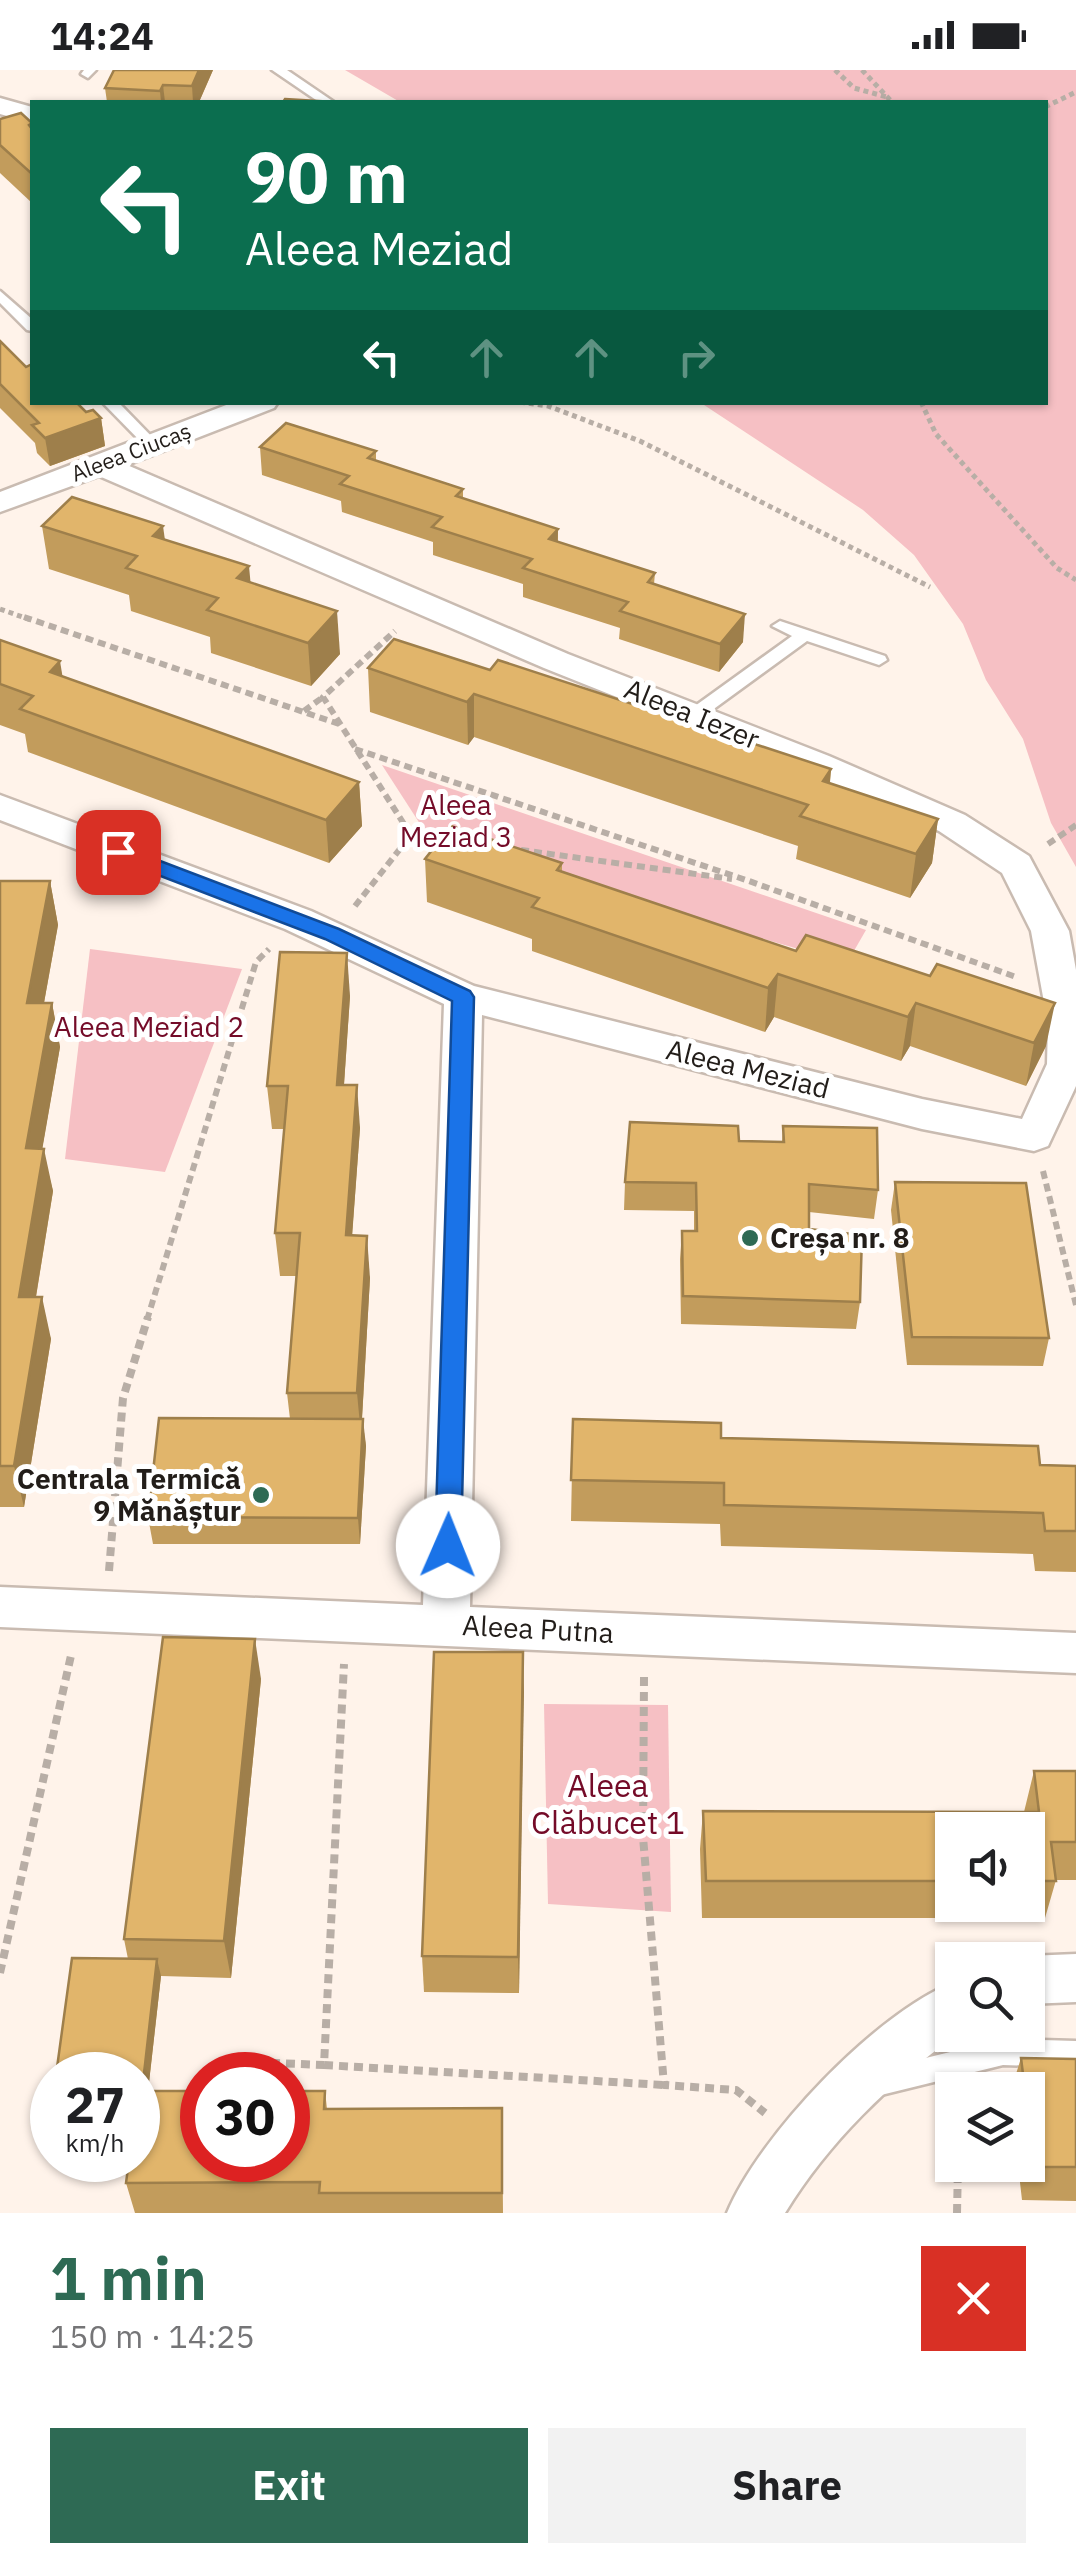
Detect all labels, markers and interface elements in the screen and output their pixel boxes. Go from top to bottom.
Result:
text: 14:24 [50,11,154,60]
text: 90 m [245,131,408,222]
icon: left [80,140,210,270]
text: Aleea Meziad [245,219,513,277]
icon: left [354,330,409,385]
icon: ahead [459,330,514,385]
icon: ahead [564,330,619,385]
icon: right [669,330,724,385]
street label: Aleea Ciucaș [67,415,195,488]
street label: Aleea Iezer [619,670,765,757]
park label: Aleea Meziad 3 [400,786,512,855]
pin [76,810,161,895]
icon: arrive [91,825,146,880]
park label: Aleea Meziad 2 [54,1008,244,1045]
street label: Aleea Meziad [663,1030,834,1107]
place label: Creșa nr. 8 [770,1219,910,1256]
marker: Creșa nr. 8 [739,1227,761,1249]
place label: Centrala Termică 9 Mănăștur [17,1460,241,1529]
marker: Centrala Termică 9 Mănăștur [250,1484,272,1506]
position arrow [396,1494,500,1598]
street label: Aleea Putna [461,1606,615,1651]
park label: Aleea Clăbucet 1 [531,1764,685,1843]
map controls [935,1812,1045,2182]
button: sound [935,1812,1045,1922]
button: search [935,1942,1045,2052]
speed limit sign: 30 [180,2052,310,2182]
text: 27 [65,2072,125,2137]
button: layers [935,2072,1045,2182]
text: km/h [66,2126,124,2159]
text: 1 min [50,2238,207,2317]
button: close [921,2246,1026,2351]
text: 150 m · 14:25 [50,2315,255,2357]
button: Exit [50,2428,528,2543]
button: Share [548,2428,1026,2543]

